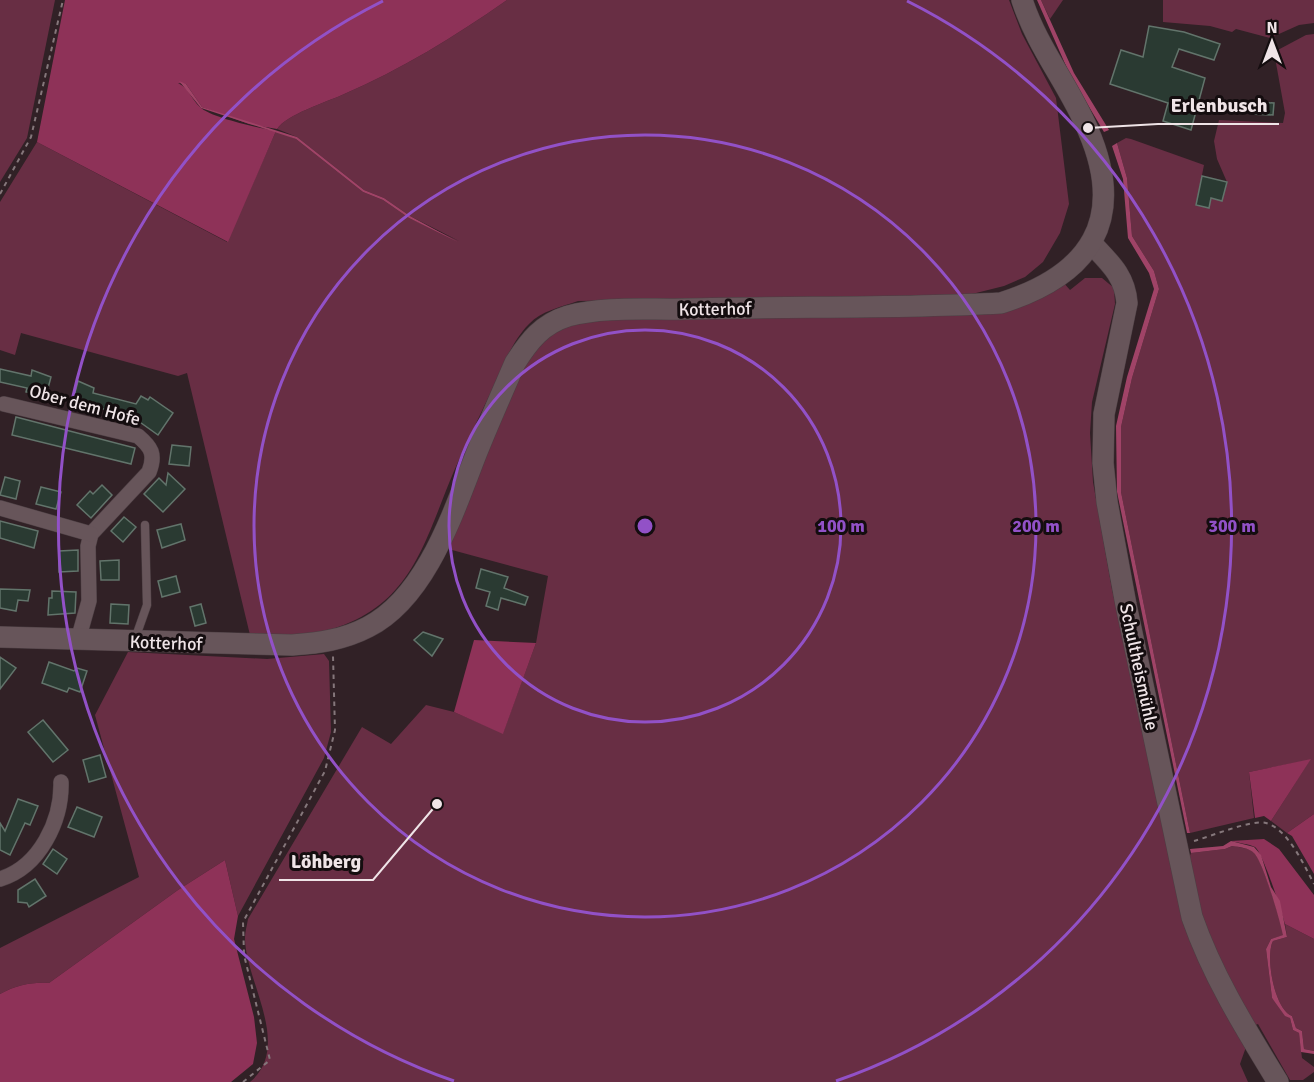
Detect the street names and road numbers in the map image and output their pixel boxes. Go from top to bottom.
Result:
street label: Kotterhof [678,297,753,321]
street label: Ober dem Hofe [27,380,143,430]
street label: Schultheismühle [1115,602,1163,732]
street label: Kotterhof [129,631,204,655]

